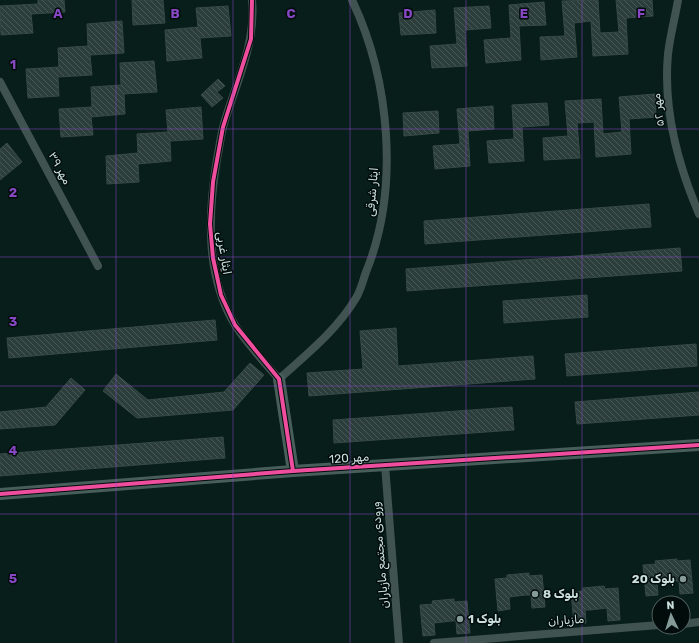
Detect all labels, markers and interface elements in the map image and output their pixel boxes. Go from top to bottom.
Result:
text: A [53,6,63,21]
text: B [170,6,180,21]
text: C [286,6,296,21]
text: D [403,6,413,21]
text: E [520,6,528,21]
text: F [637,6,645,21]
text: 1 [10,57,16,72]
street label: مهر ۵۲ [649,92,668,128]
street label: مهر ۳۹ [45,149,75,188]
street label: ایثار شرقی [363,167,382,217]
text: 2 [9,185,17,200]
street label: ایثار غربی [213,230,234,276]
text: 3 [9,314,18,329]
text: 4 [9,443,18,458]
street label: مهر 120 [329,450,370,467]
street label: ورودی مجتمع مازیاران [368,500,394,609]
text: 5 [9,571,17,586]
place label: بلوک 20 [632,572,675,586]
marker: بلوک 20 [678,574,688,584]
place label: بلوک 8 [543,587,578,601]
marker: بلوک 8 [530,589,540,599]
north arrow [651,595,691,635]
text: N [666,599,675,612]
place label: بلوک 1 [468,612,501,626]
street label: مازیاران [547,612,585,629]
marker: بلوک 1 [455,614,465,624]

